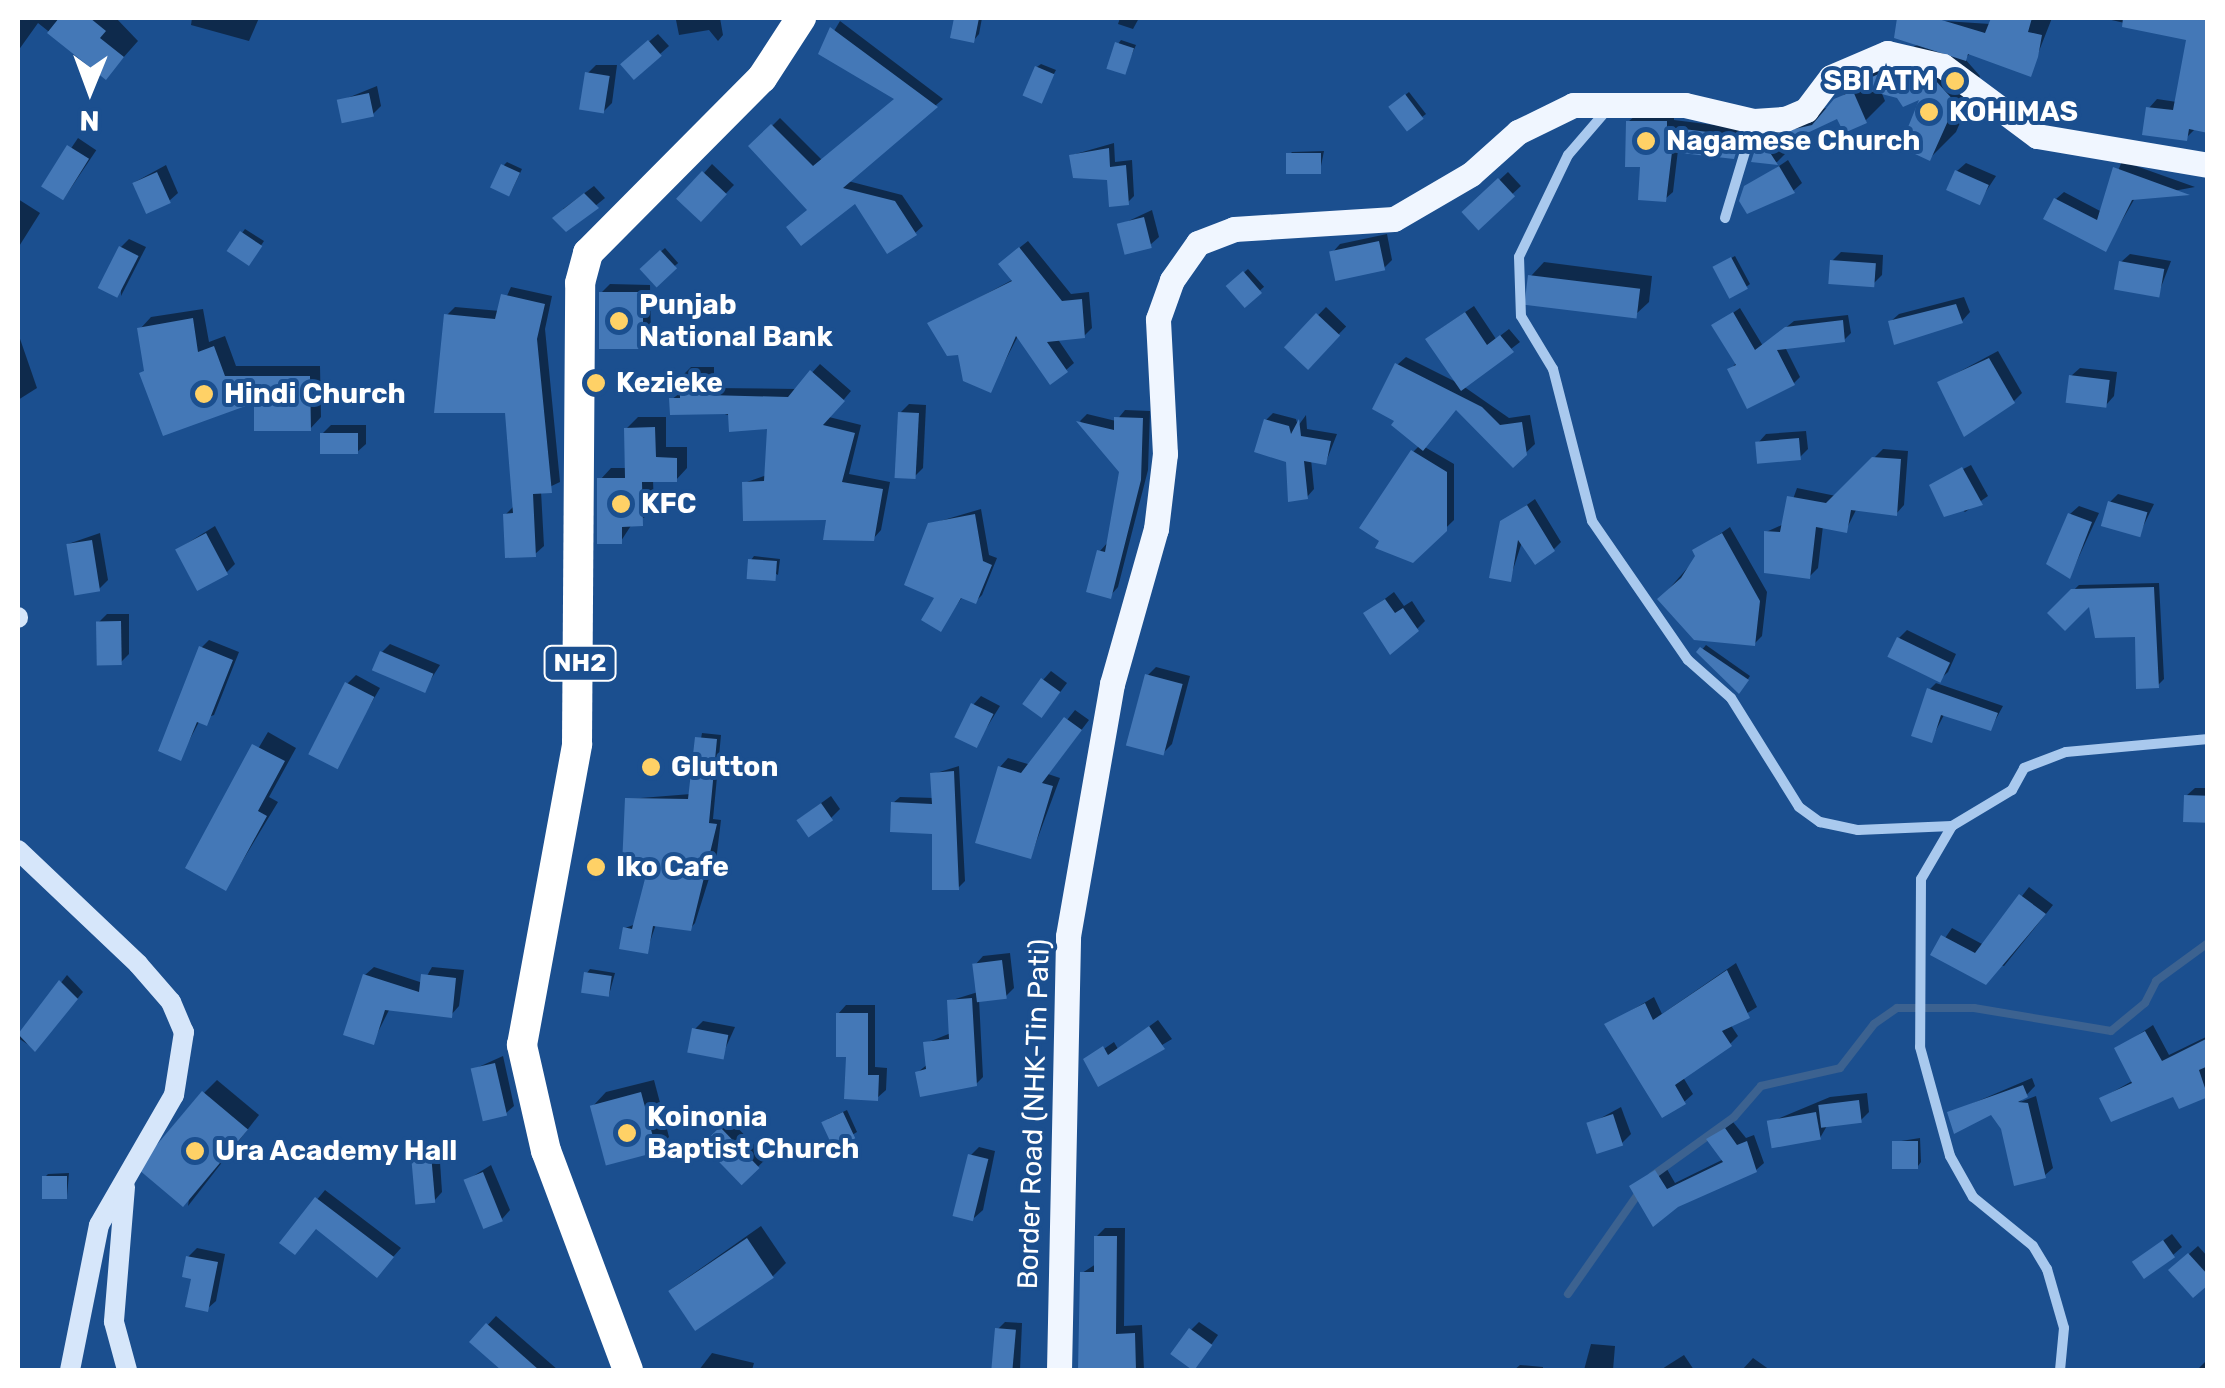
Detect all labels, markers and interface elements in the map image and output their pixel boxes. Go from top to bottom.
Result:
north arrow [40,40,140,140]
place label: SBI ATM [1823,64,1935,98]
marker: SBI ATM [1944,70,1966,92]
place label: KOHIMAS [1949,95,2078,129]
marker: KOHIMAS [1918,101,1940,123]
text: N [79,104,100,137]
place label: Nagamese Church [1666,124,1920,158]
marker: Nagamese Church [1635,130,1657,152]
place label: Punjab National Bank [639,288,833,354]
marker: Punjab National Bank [608,310,630,332]
place label: Kezieke [616,366,723,400]
marker: Kezieke [585,372,607,394]
place label: Hindi Church [224,377,406,411]
marker: Hindi Church [193,383,215,405]
place label: KFC [641,487,696,521]
marker: KFC [610,493,632,515]
road number: NH2 [542,643,618,683]
place label: Glutton [671,750,778,784]
marker: Glutton [640,756,662,778]
place label: Iko Cafe [616,850,729,884]
marker: Iko Cafe [585,856,607,878]
street label: Border Road (NHK-Tin Pati) [1011,938,1057,1290]
place label: Koinonia Baptist Church [647,1100,859,1166]
marker: Koinonia Baptist Church [616,1122,638,1144]
place label: Ura Academy Hall [215,1134,459,1168]
marker: Ura Academy Hall [184,1140,206,1162]

